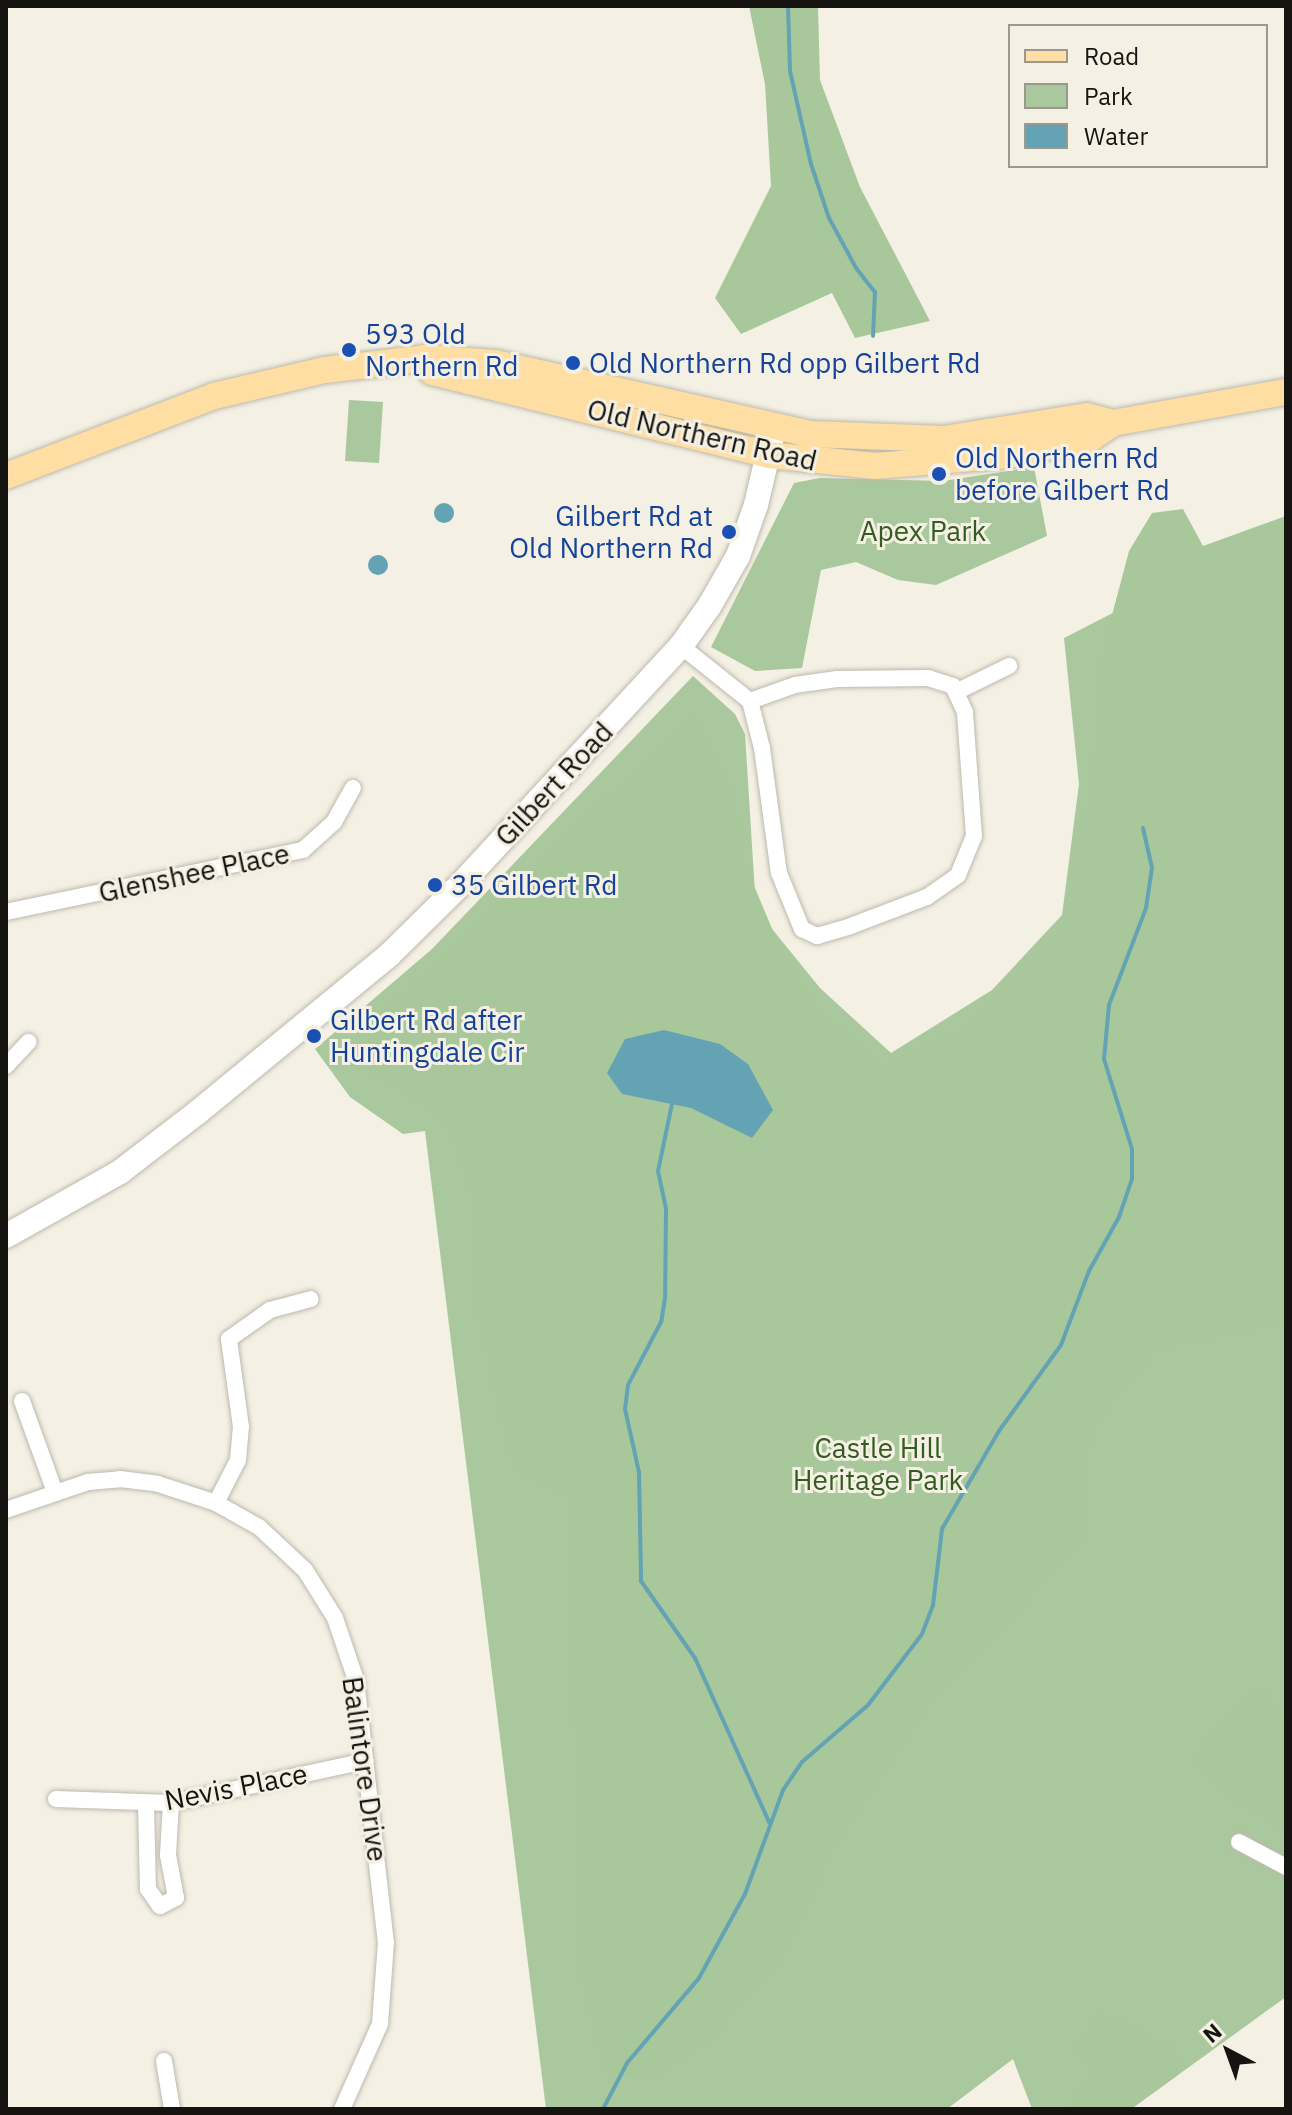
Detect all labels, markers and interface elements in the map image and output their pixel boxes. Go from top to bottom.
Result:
legend [1008,24,1268,168]
text: Road [1084,40,1139,72]
text: Park [1084,80,1133,112]
text: Water [1084,120,1148,152]
place label: 593 Old Northern Rd [365,317,518,383]
marker: 593 Old Northern Rd [340,341,358,359]
place label: Old Northern Rd opp Gilbert Rd [589,346,980,380]
marker: Old Northern Rd opp Gilbert Rd [564,354,582,372]
street label: Old Northern Road [584,392,820,478]
place label: Old Northern Rd before Gilbert Rd [955,441,1170,507]
marker: Old Northern Rd before Gilbert Rd [930,465,948,483]
place label: Gilbert Rd at Old Northern Rd [509,499,713,565]
park label: Apex Park [860,514,986,548]
marker: Gilbert Rd at Old Northern Rd [720,523,738,541]
street label: Gilbert Road [488,715,620,853]
street label: Glenshee Place [96,836,292,910]
place label: 35 Gilbert Rd [451,868,617,902]
marker: 35 Gilbert Rd [426,876,444,894]
place label: Gilbert Rd after Huntingdale Cir [330,1003,524,1069]
marker: Gilbert Rd after Huntingdale Cir [305,1027,323,1045]
park label: Castle Hill Heritage Park [793,1431,963,1497]
street label: Balintore Drive [335,1674,395,1864]
street label: Nevis Place [162,1757,310,1817]
north arrow [1188,2011,1268,2091]
text: N [1196,2016,1227,2049]

